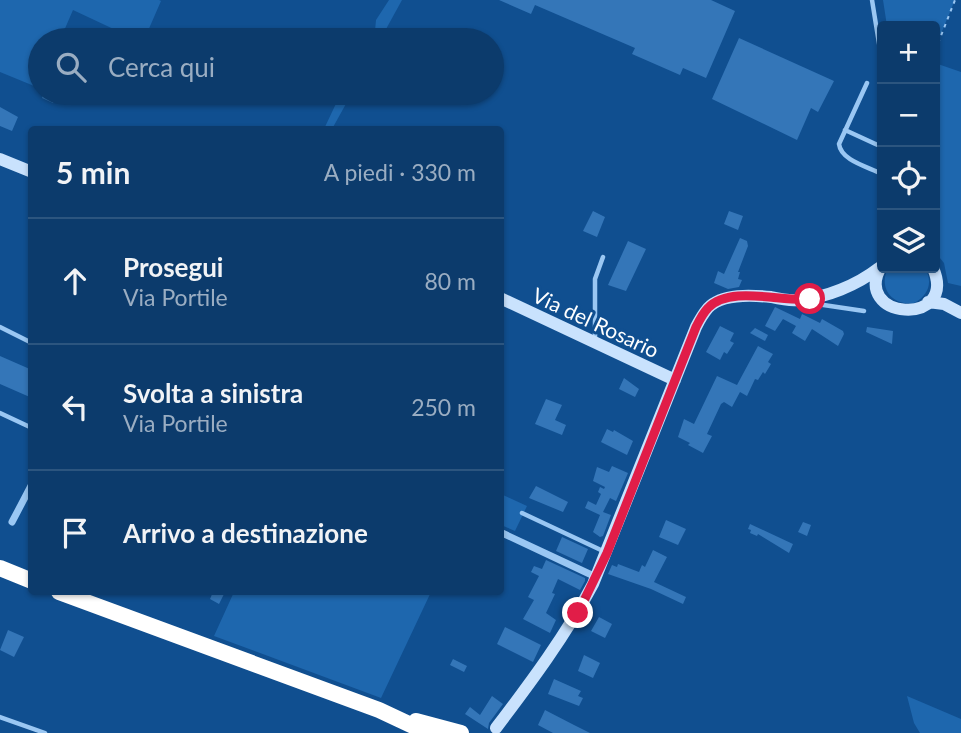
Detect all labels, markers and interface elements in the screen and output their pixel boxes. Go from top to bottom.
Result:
map controls [877,21,940,273]
button: + [877,21,940,84]
search box [28,28,504,105]
icon: search [52,48,90,86]
text: Cerca qui [108,51,215,83]
button: − [877,84,940,147]
button: locate [877,147,940,210]
text: 5 min [56,154,130,190]
text: A piedi · 330 m [324,158,476,186]
button: layers [877,210,940,273]
text: Prosegui [123,251,223,283]
icon: ahead [56,262,94,300]
text: 80 m [425,267,476,295]
street label: Via del Rosario [529,282,663,362]
text: Via Portile [123,283,228,311]
route start [794,283,825,314]
text: Svolta a sinistra [123,377,303,409]
icon: left [56,388,94,426]
text: 250 m [411,393,476,421]
text: Via Portile [123,409,228,437]
icon: arrive [56,514,94,552]
text: Arrivo a destinazione [123,517,368,549]
route end [562,597,593,628]

